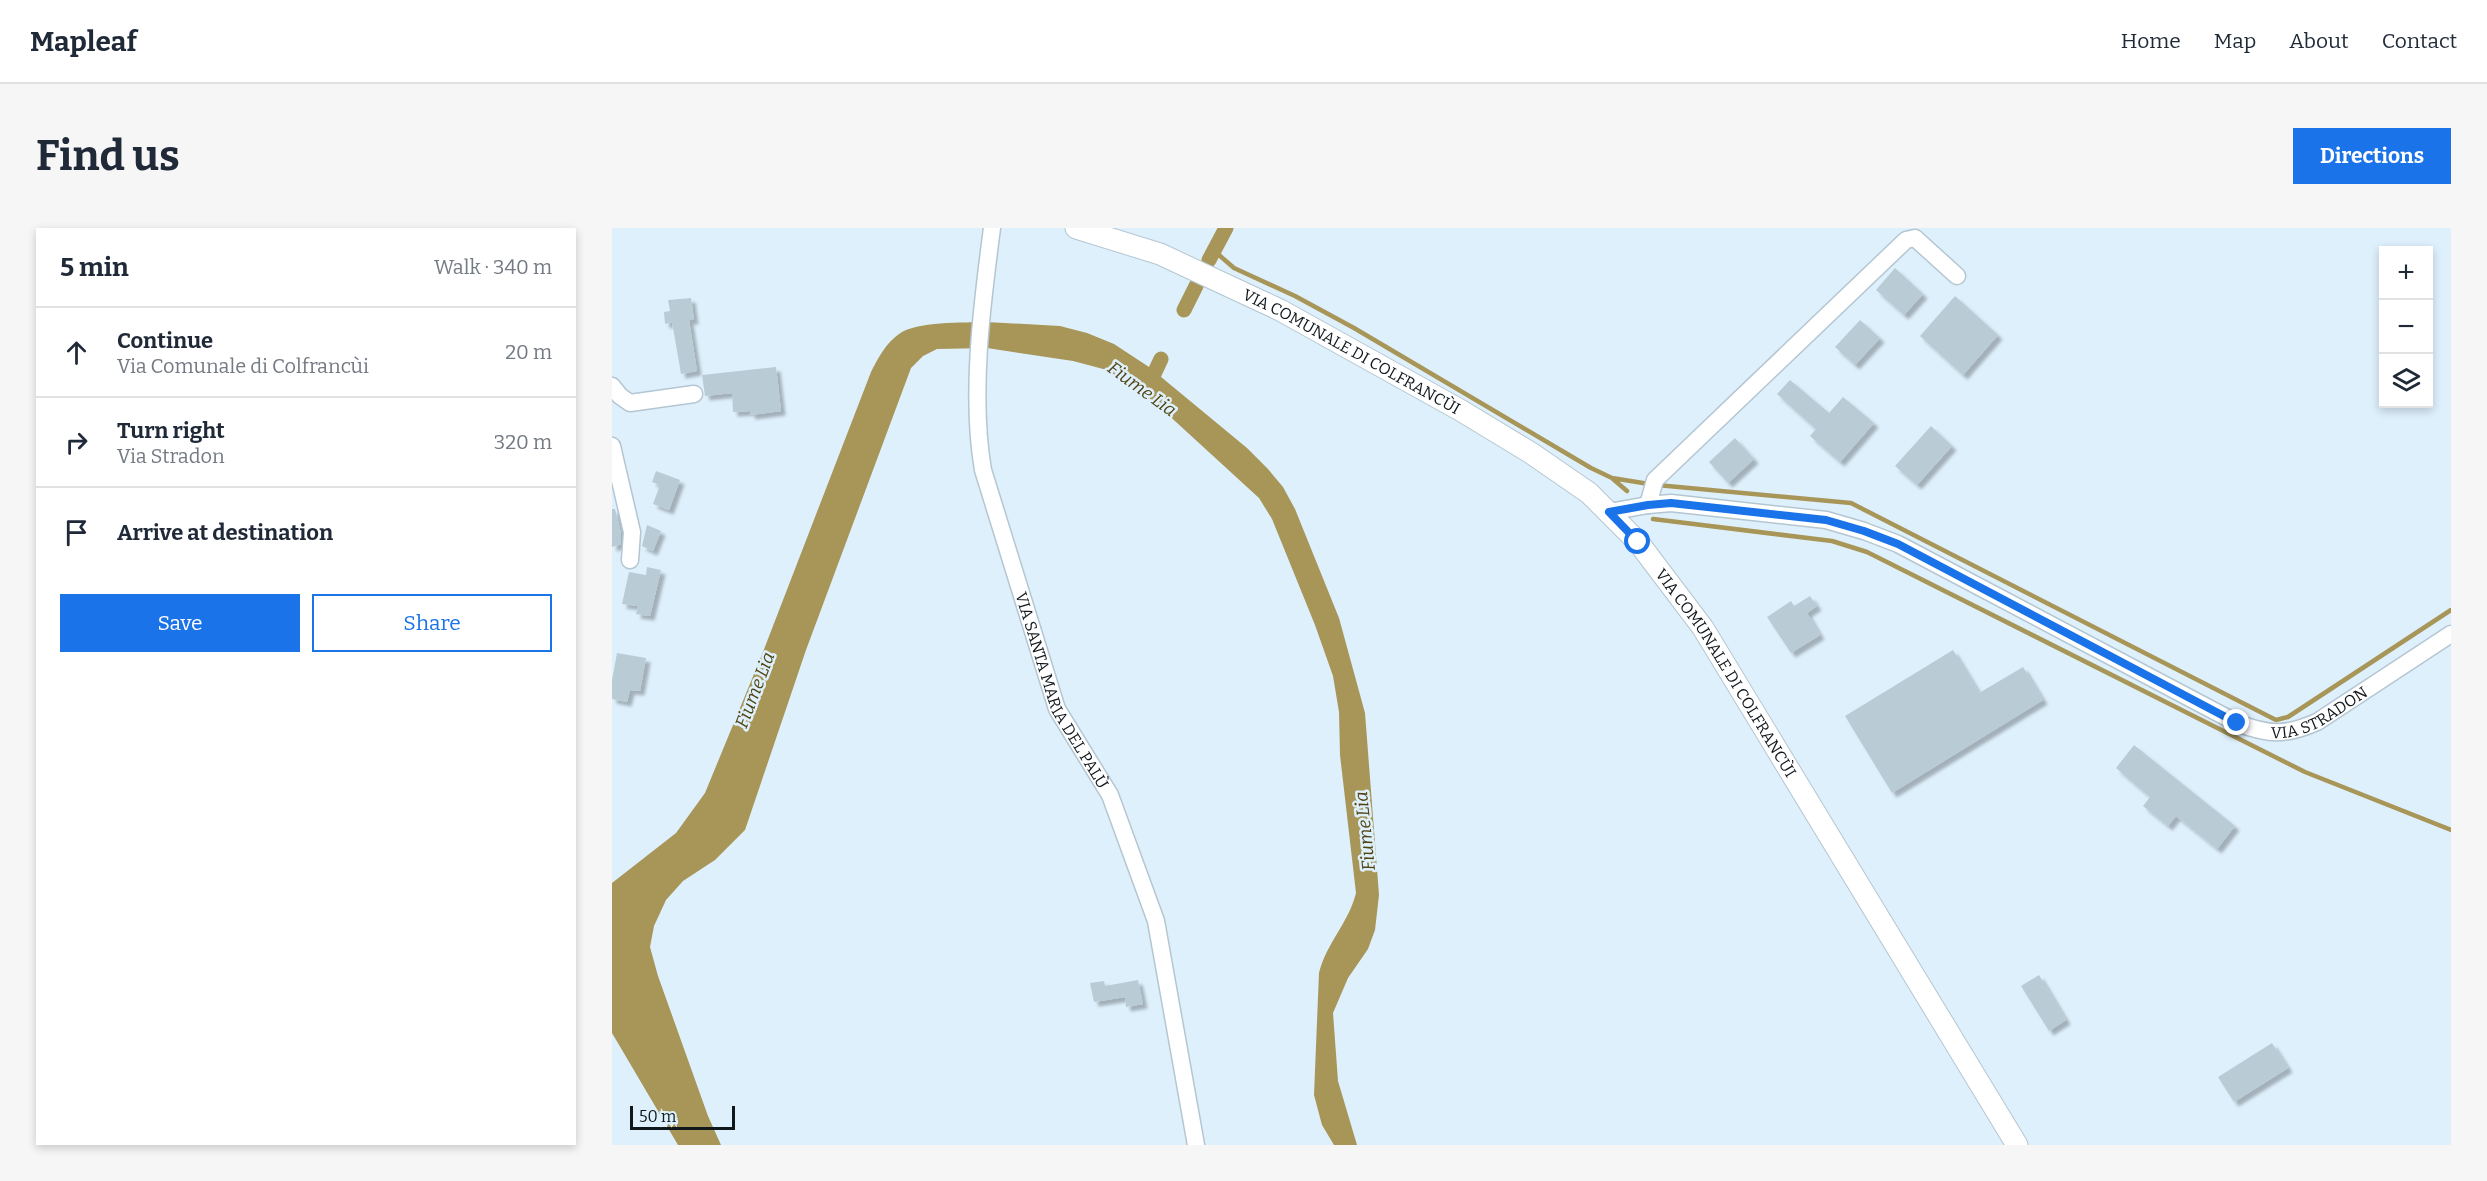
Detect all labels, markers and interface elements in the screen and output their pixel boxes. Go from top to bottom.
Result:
text: Mapleaf [30,25,137,58]
text: Home [2121,28,2181,54]
text: Map [2214,28,2256,54]
text: About [2289,28,2349,54]
text: Contact [2382,28,2457,54]
button: Directions [2293,128,2451,184]
text: Find us [36,131,180,181]
map controls [2379,246,2433,408]
button: + [2379,246,2433,300]
text: 5 min [60,252,129,283]
text: Walk · 340 m [434,255,552,279]
street label: VIA COMUNALE DI COLFRANCÙI [1240,285,1464,418]
button: − [2379,300,2433,354]
text: Continue [117,327,213,354]
icon: ahead [60,336,93,369]
text: 20 m [505,340,552,364]
text: Via Comunale di Colfrancùi [117,354,369,378]
button: layers [2379,354,2433,408]
water label: Fiume Lia [1103,357,1181,421]
text: Turn right [117,417,225,444]
icon: right [60,426,93,459]
text: 320 m [494,430,552,454]
text: Via Stradon [117,444,225,468]
icon: arrive [60,516,93,549]
text: Arrive at destination [117,519,333,546]
route start [1624,528,1650,554]
street label: VIA COMUNALE DI COLFRANCÙI [1651,565,1800,781]
street label: VIA SANTA MARIA DEL PALÙ [1011,590,1113,792]
button: Save [60,594,300,652]
button: Share [312,594,552,652]
water label: Fiume Lia [730,649,780,731]
street label: VIA STRADON [2271,682,2371,742]
route end [2223,709,2249,735]
water label: Fiume Lia [1350,790,1380,872]
scale bar [630,1103,735,1130]
text: 50 m [639,1107,676,1126]

